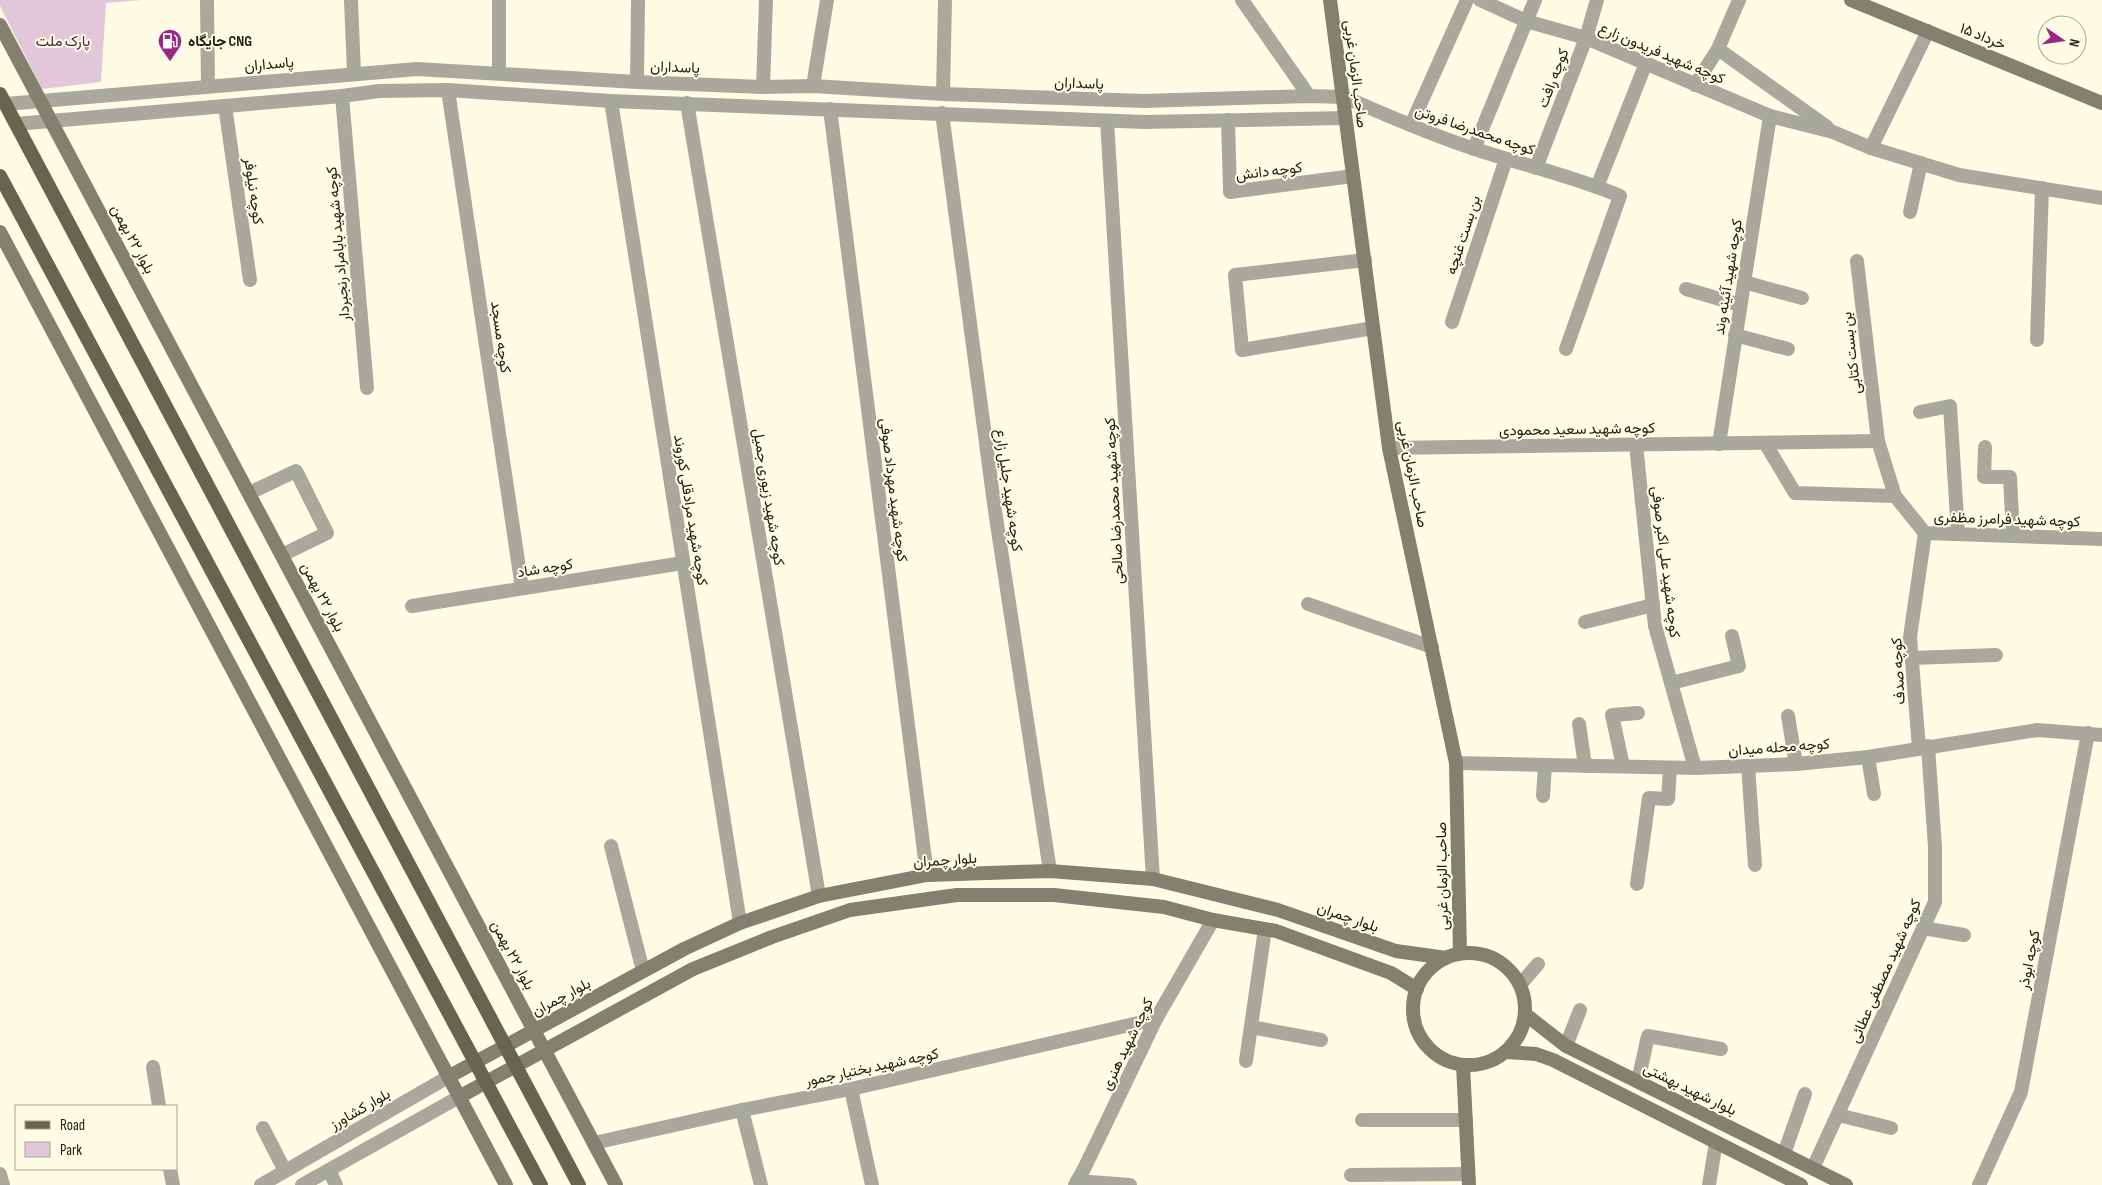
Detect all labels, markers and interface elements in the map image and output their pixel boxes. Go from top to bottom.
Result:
north arrow [2037,15,2087,65]
street label: کوچه شهید فریدون زارع [1595,18,1728,90]
street label: صاحب الزمان غربی [1339,19,1372,129]
street label: ۱۵ خرداد [1957,19,2009,54]
fuel station icon: جایگاه CNG [157,28,183,62]
park label: پارک ملت [36,32,90,51]
place label: جایگاه CNG [188,32,252,51]
text: N [2065,37,2083,48]
street label: کوچه رافت [1533,46,1574,110]
street label: پاسداران [243,53,295,76]
street label: پاسداران [650,57,700,78]
street label: پاسداران [1054,73,1104,94]
street label: کوچه محمدرضا فروتن [1412,101,1538,160]
street label: کوچه نیلوفر [239,155,268,226]
street label: کوچه دانش [1235,158,1304,185]
street label: کوچه شهید بابامراد رنجبردار [322,165,355,323]
street label: بن بست غنچه [1442,193,1485,277]
street label: بلوار ۲۲ بهمن [106,201,159,277]
street label: کوچه شهید آئینه وند [1710,218,1747,336]
street label: کوچه مسجد [486,300,515,375]
street label: بن بست کتابی [1837,311,1866,395]
street label: کوچه شهید مهرداد صوفی [875,417,912,563]
street label: کوچه شهید محمدرضا صالحی [1101,417,1128,585]
street label: صاحب الزمان غربی [1393,419,1432,529]
street label: کوچه شهید سعید محمودی [1499,419,1656,440]
street label: کوچه شهید زیوری جمیل [748,427,789,567]
street label: کوچه شهید جلیل زارع [989,427,1027,553]
street label: کوچه شهید مرادقلی کوروند [669,433,712,587]
street label: کوچه شهید علی اکبر صوفی [1647,485,1684,639]
street label: کوچه شهید فرامرز مظفری [1933,507,2081,532]
street label: کوچه شاد [516,555,575,582]
street label: بلوار ۲۲ بهمن [296,559,349,635]
street label: کوچه صدف [1887,637,1910,705]
street label: کوچه محله میدان [1728,734,1831,761]
street label: صاحب الزمان غربی [1432,822,1453,930]
street label: بلوار چمران [912,849,978,872]
street label: کوچه شهید مصطفی عطائی [1845,896,1926,1046]
street label: بلوار چمران [1315,898,1381,937]
street label: بلوار ۲۲ بهمن [486,917,539,993]
street label: کوچه ابوذر [2014,928,2045,993]
street label: بلوار چمران [529,974,594,1021]
street label: کوچه شهید هنری [1097,995,1158,1094]
street label: کوچه شهید بختیار جمور [803,1044,941,1091]
street label: بلوار شهید بهشتی [1640,1059,1740,1120]
street label: بلوار کشاورز [326,1084,394,1135]
legend [15,1105,178,1170]
text: Road [60,1116,85,1135]
text: Park [60,1141,82,1160]

